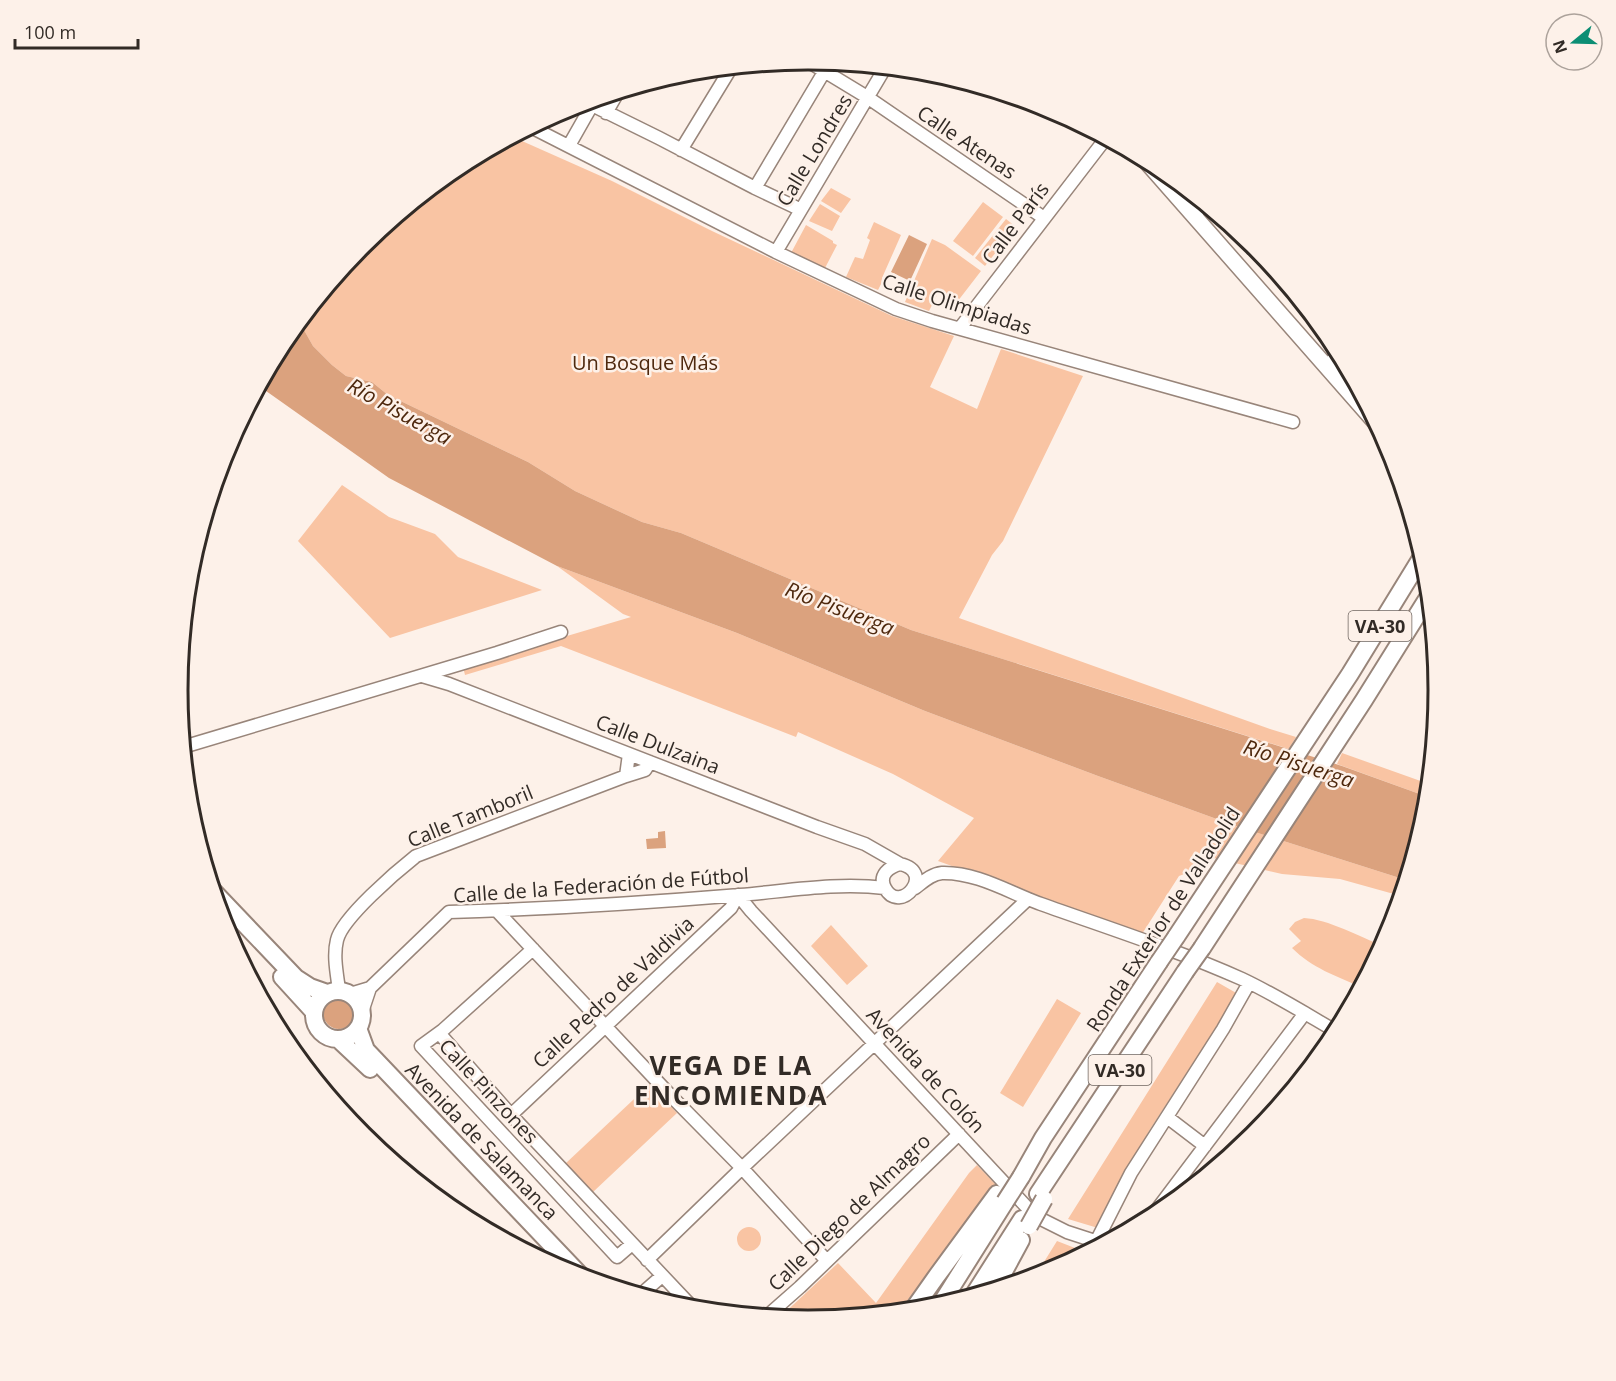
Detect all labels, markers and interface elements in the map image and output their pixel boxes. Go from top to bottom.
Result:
scale bar [15,12,138,50]
north arrow [1544,12,1604,72]
text: 100 m [24,20,76,44]
text: N [1547,37,1572,57]
street label: Calle Londres [770,89,858,211]
street label: Calle Atenas [912,99,1022,185]
street label: Calle París [975,176,1055,270]
street label: Calle Olimpiadas [879,267,1035,341]
park label: Un Bosque Más [572,349,718,376]
water label: Río Pisuerga [343,371,457,451]
water label: Río Pisuerga [782,574,899,642]
road number: VA-30 [1348,611,1412,641]
street label: Calle Dulzaina [592,708,724,780]
water label: Río Pisuerga [1240,732,1358,794]
street label: Calle Tamboril [403,778,537,854]
street label: Ronda Exterior de Valladolid [1080,801,1246,1037]
street label: Calle de la Federación de Fútbol [452,861,750,909]
street label: Calle Pedro de Valdivia [527,910,699,1074]
street label: Avenida de Colón [861,1001,991,1139]
street label: Calle Pinzones [433,1033,545,1149]
district label: VEGA DE LA ENCOMIENDA [634,1047,828,1113]
road number: VA-30 [1088,1055,1152,1085]
street label: Avenida de Salamanca [400,1056,564,1226]
street label: Calle Diego de Almagro [762,1127,936,1297]

